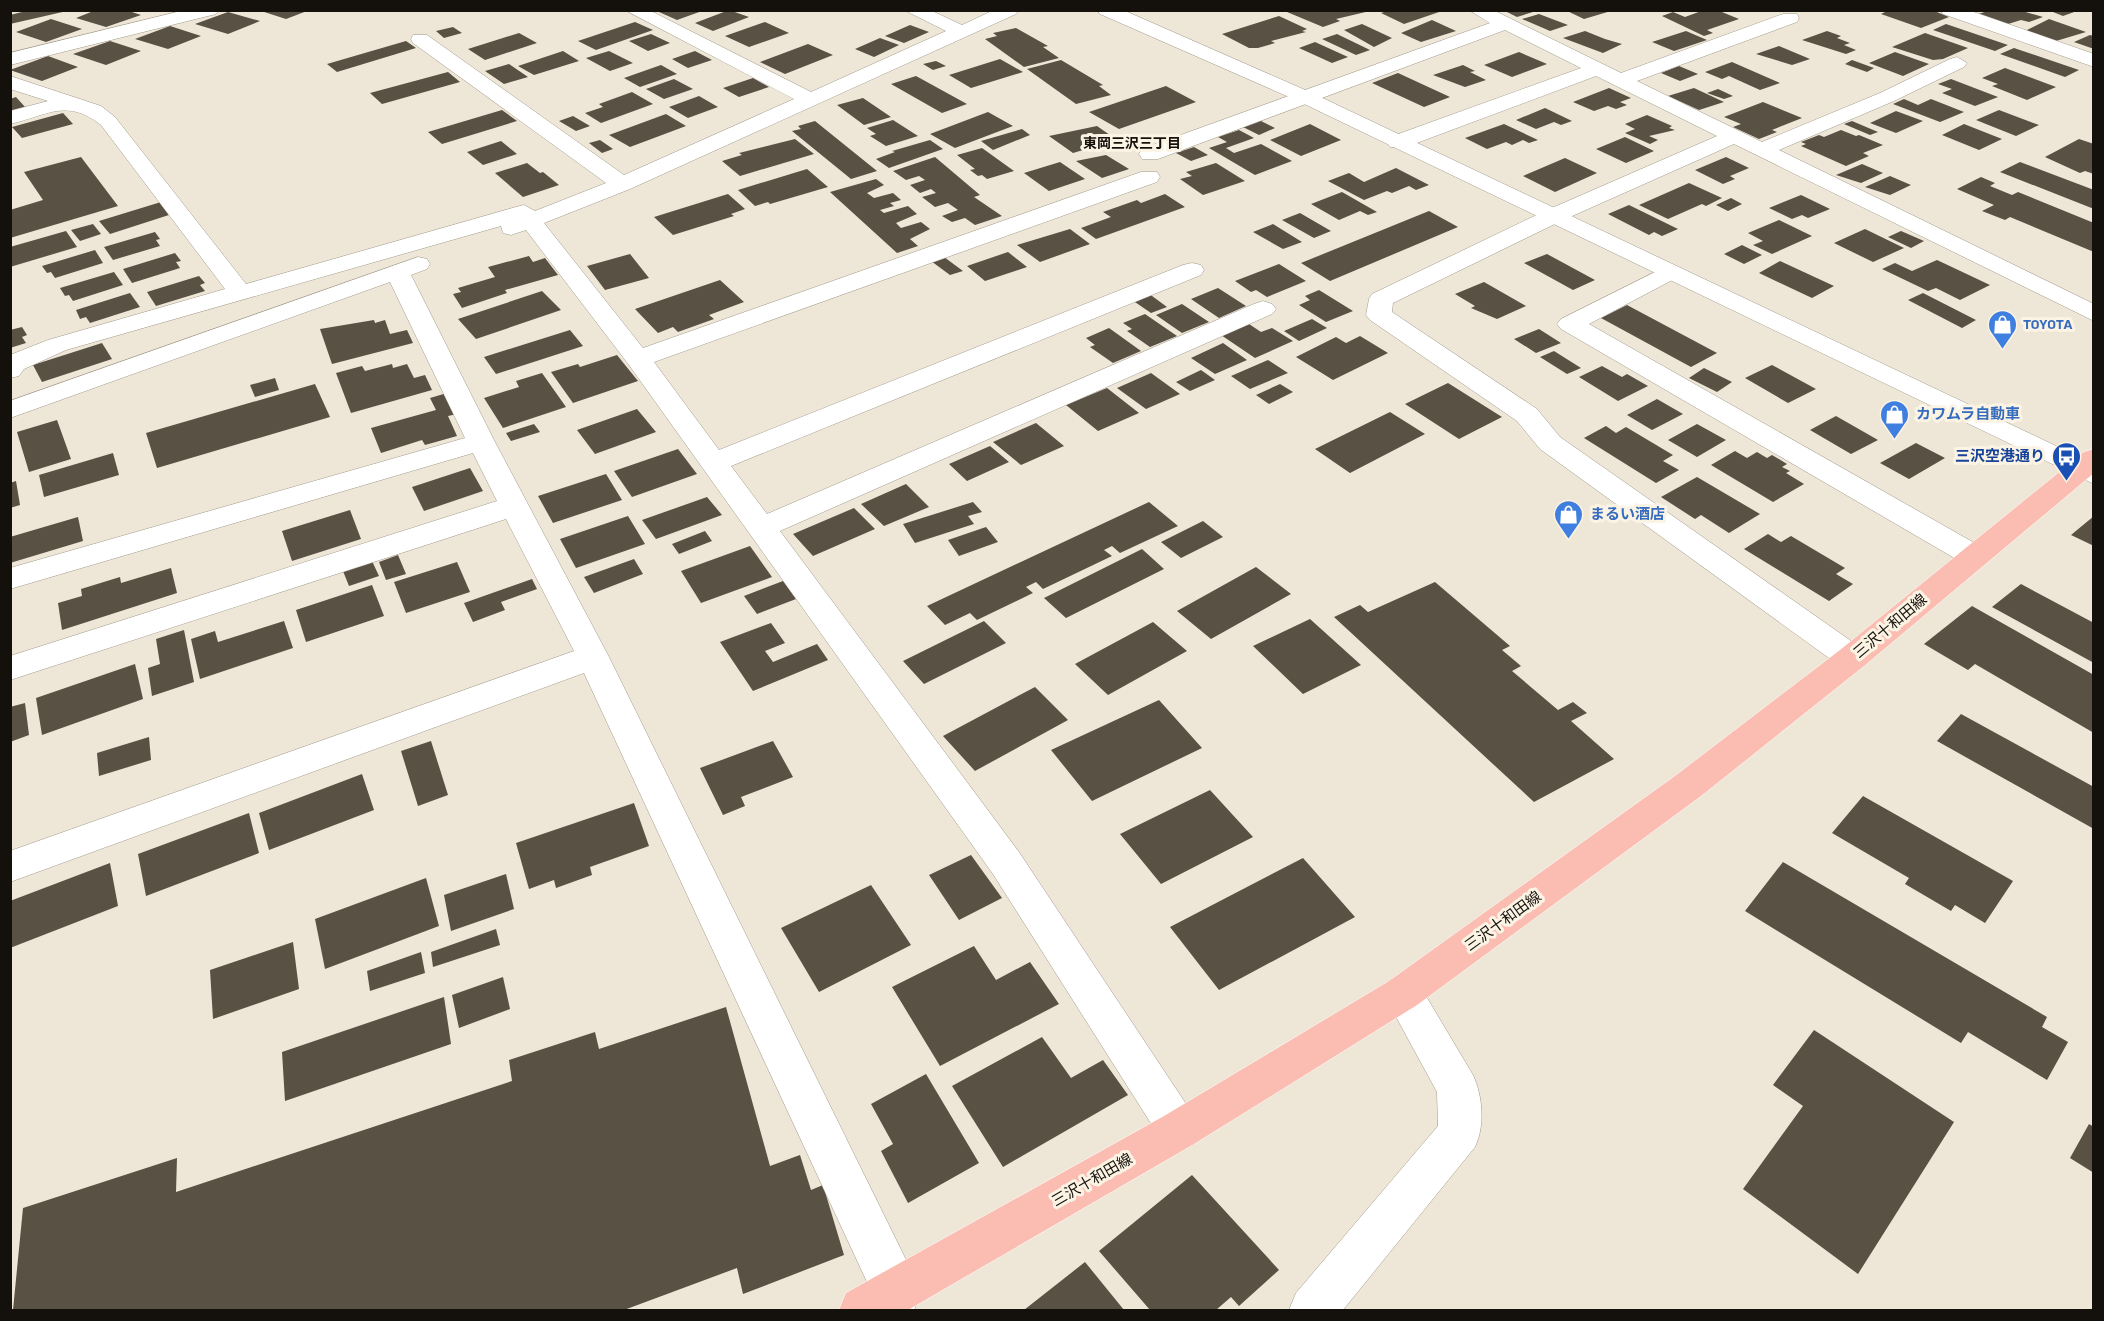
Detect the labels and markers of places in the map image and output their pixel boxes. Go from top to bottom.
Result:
shop icon: TOYOTA [1986,308,2018,350]
place label: TOYOTA [2023,315,2073,332]
shop icon: カワムラ自動車 [1879,398,1911,440]
place label: カワムラ自動車 [1916,404,2020,422]
bus stop icon: 三沢空港通り [2050,440,2082,482]
place label: 三沢空港通り [1955,446,2045,464]
shop icon: まるい酒店 [1553,498,1585,540]
place label: まるい酒店 [1590,504,1665,522]

